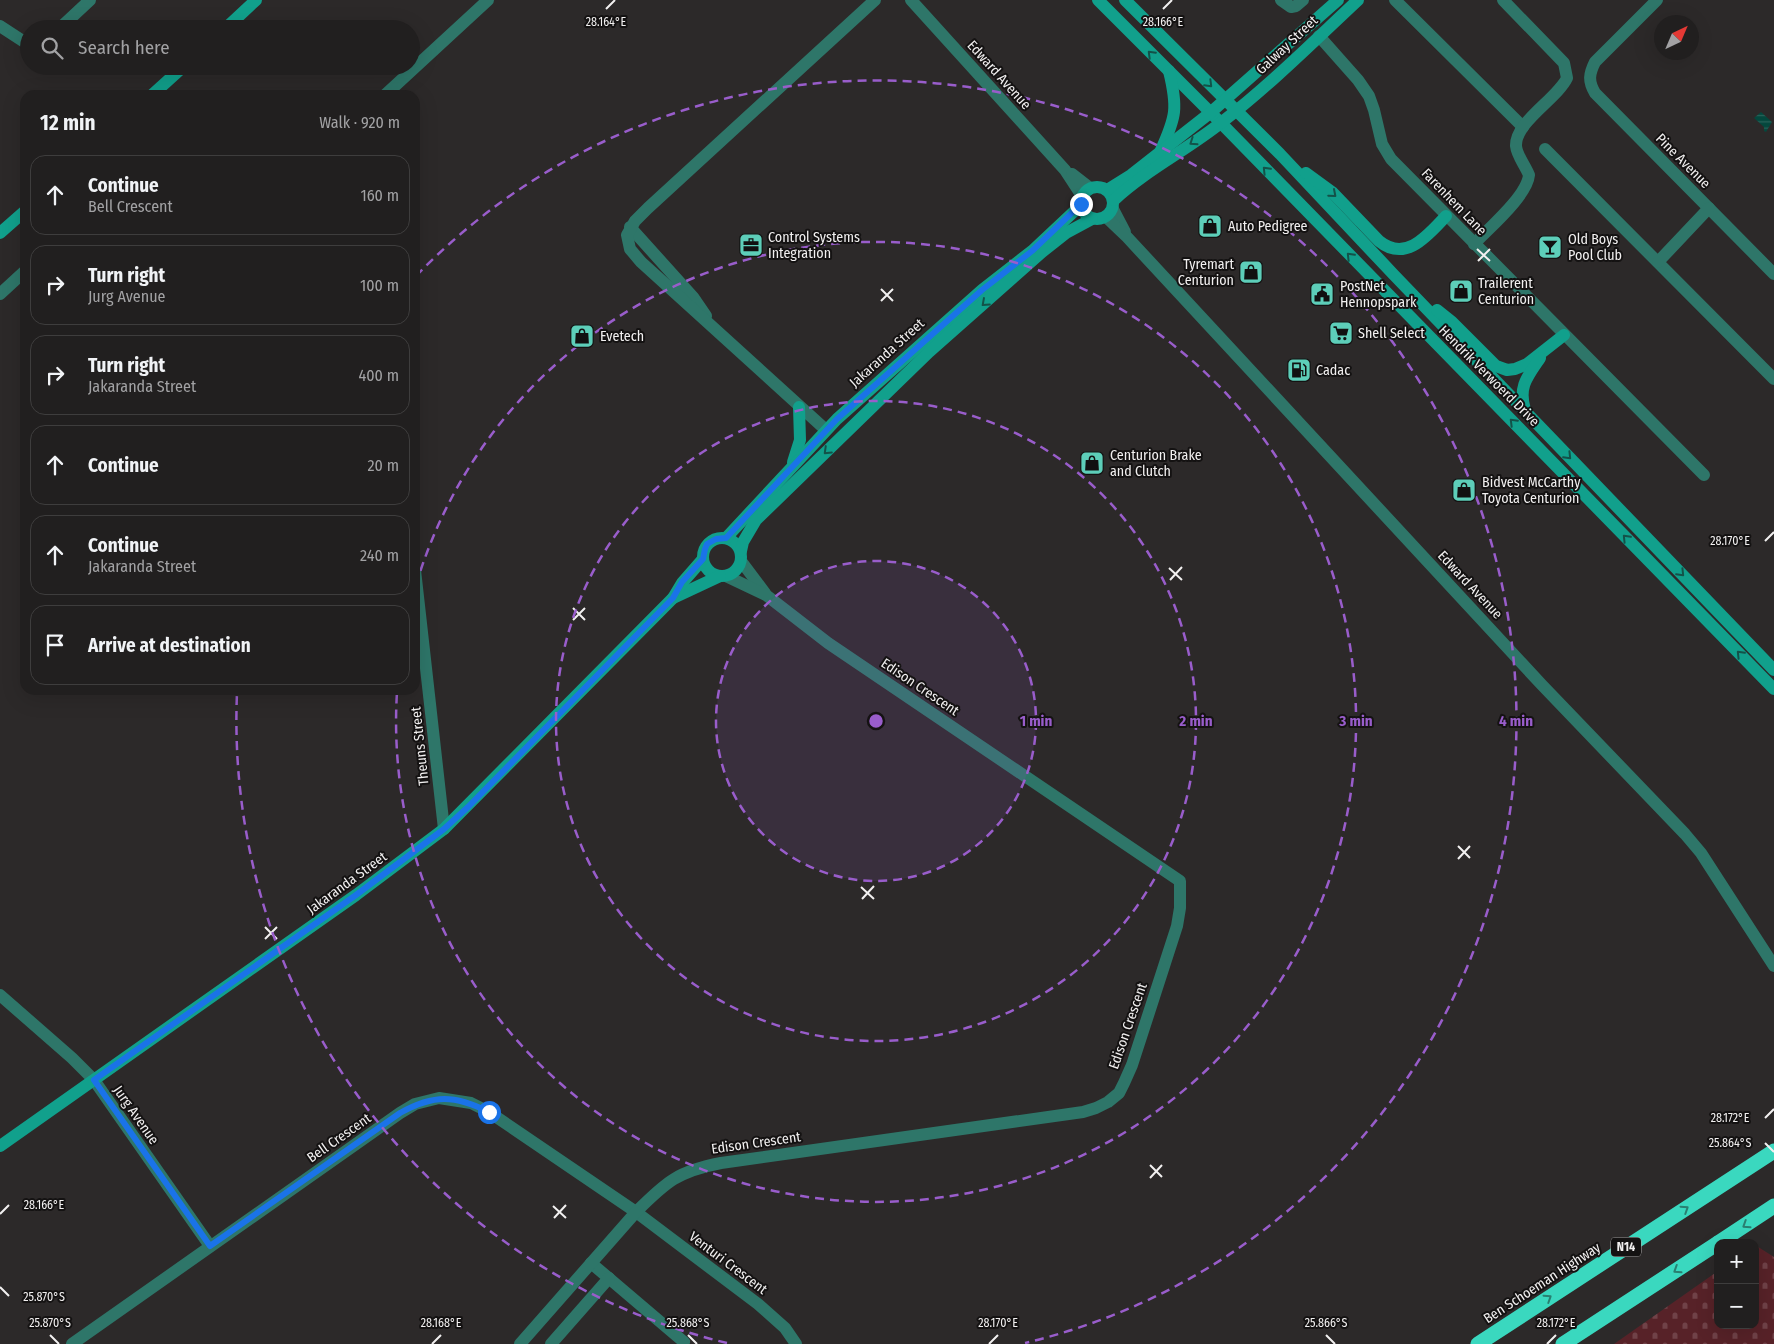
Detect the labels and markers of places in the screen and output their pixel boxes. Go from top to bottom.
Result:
shop icon: Auto Pedigree [1197,213,1223,239]
place label: Auto Pedigree [1228,218,1308,235]
place label: Control Systems Integration [768,229,860,262]
place label: Old Boys Pool Club [1568,231,1622,264]
office icon: Control Systems Integration [738,232,764,258]
bar icon: Old Boys Pool Club [1537,234,1563,260]
place label: Tyremart Centurion [1178,256,1234,289]
shop icon: Tyremart Centurion [1238,259,1264,285]
place label: Trailerent Centurion [1478,275,1534,308]
place label: PostNet Hennopspark [1340,278,1417,311]
shop icon: Trailerent Centurion [1448,278,1474,304]
public building icon: PostNet Hennopspark [1309,281,1335,307]
supermarket icon: Shell Select [1328,320,1354,346]
shop icon: Evetech [569,323,595,349]
place label: Shell Select [1358,325,1425,342]
place label: Evetech [600,328,644,345]
fuel station icon: Cadac [1286,357,1312,383]
place label: Cadac [1316,362,1350,379]
place label: Centurion Brake and Clutch [1110,447,1202,480]
shop icon: Centurion Brake and Clutch [1079,450,1105,476]
place label: Bidvest McCarthy Toyota Centurion [1482,474,1581,507]
shop icon: Bidvest McCarthy Toyota Centurion [1451,477,1477,503]
centre of rings [867,712,885,730]

